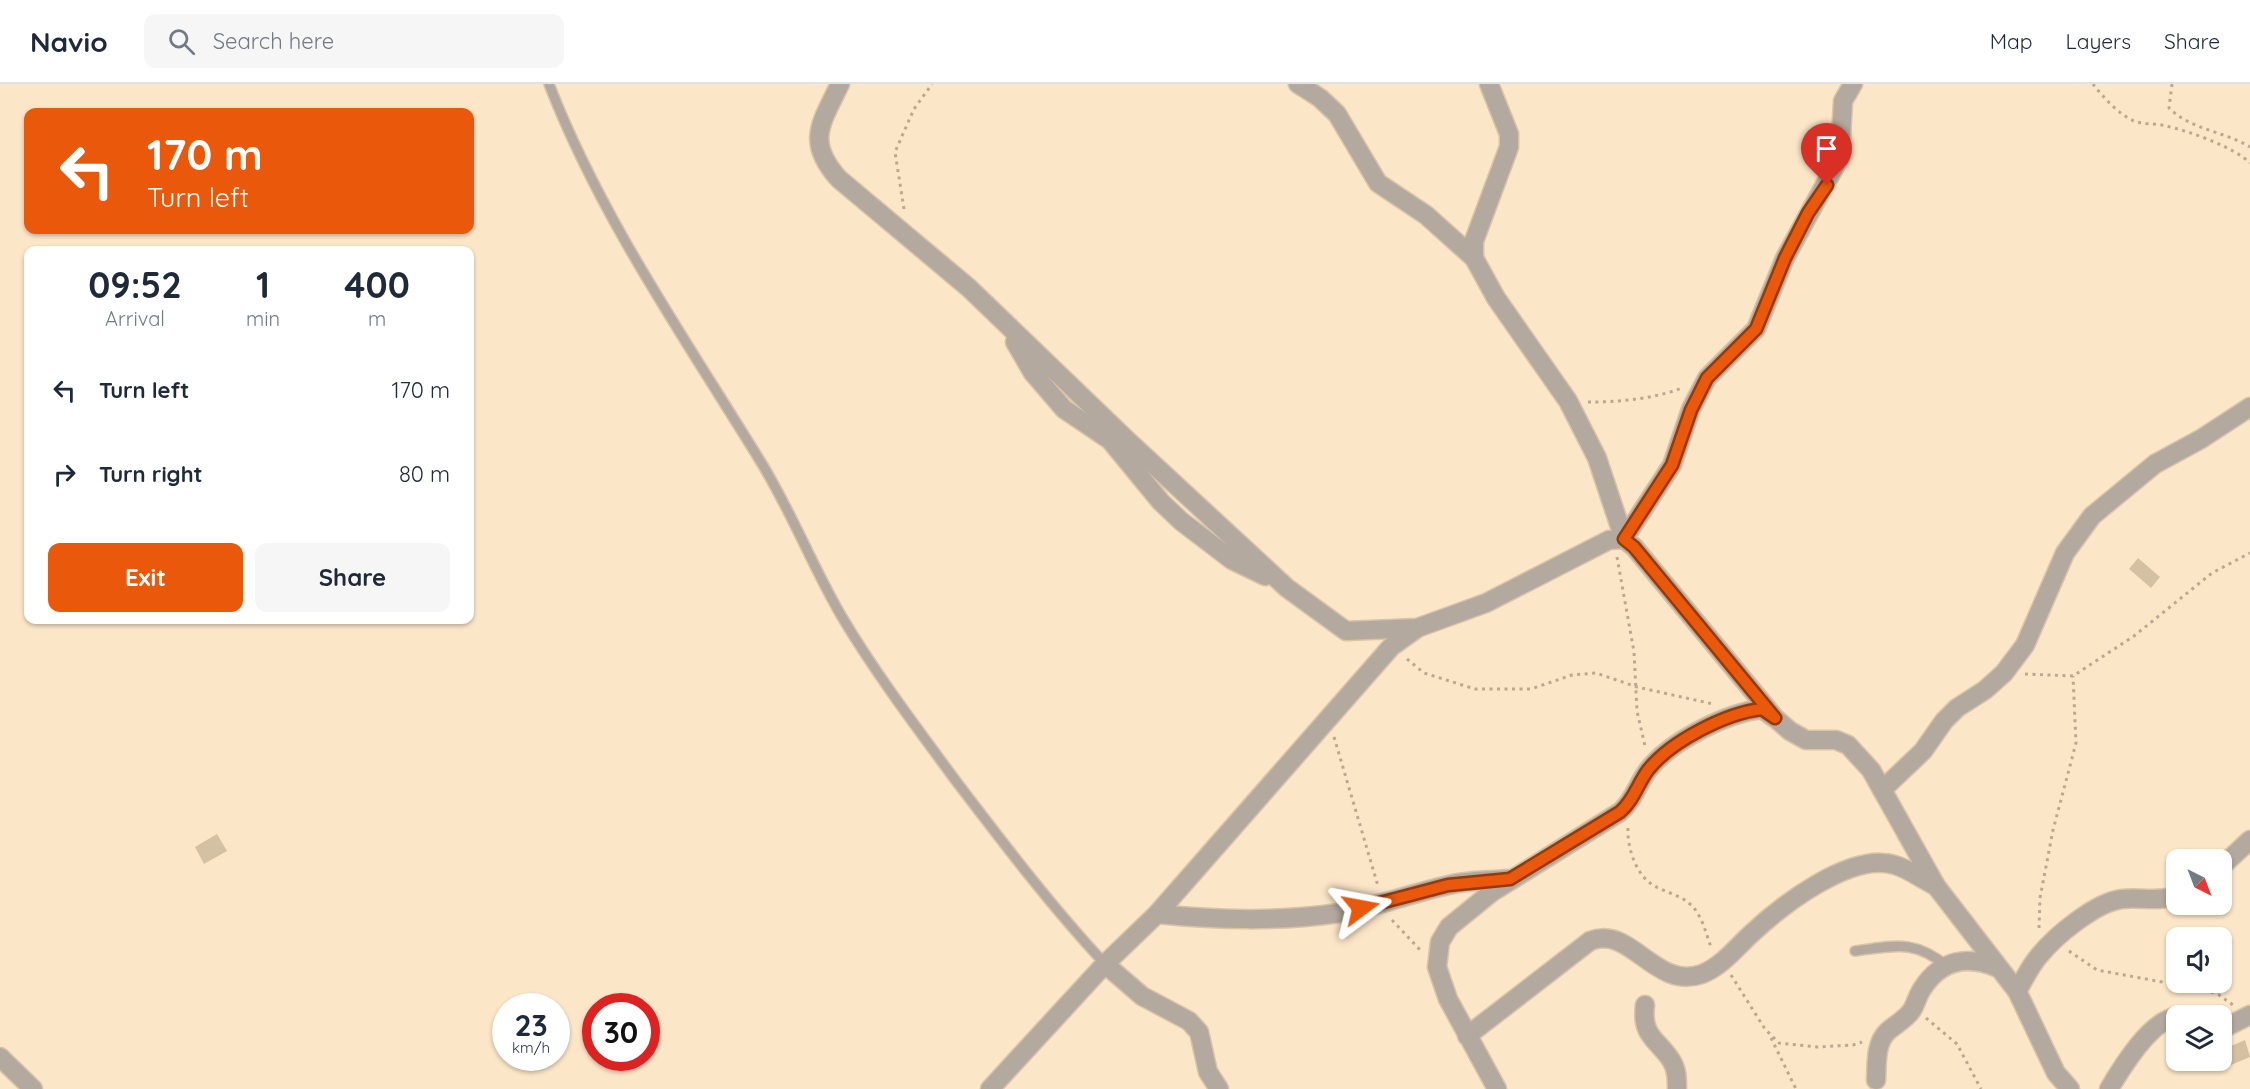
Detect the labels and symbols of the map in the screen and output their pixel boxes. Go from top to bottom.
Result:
pin [1801,123,1852,185]
north arrow [2166,849,2232,915]
position arrow [1329,876,1393,940]
speed limit sign: 30 [582,993,660,1071]

